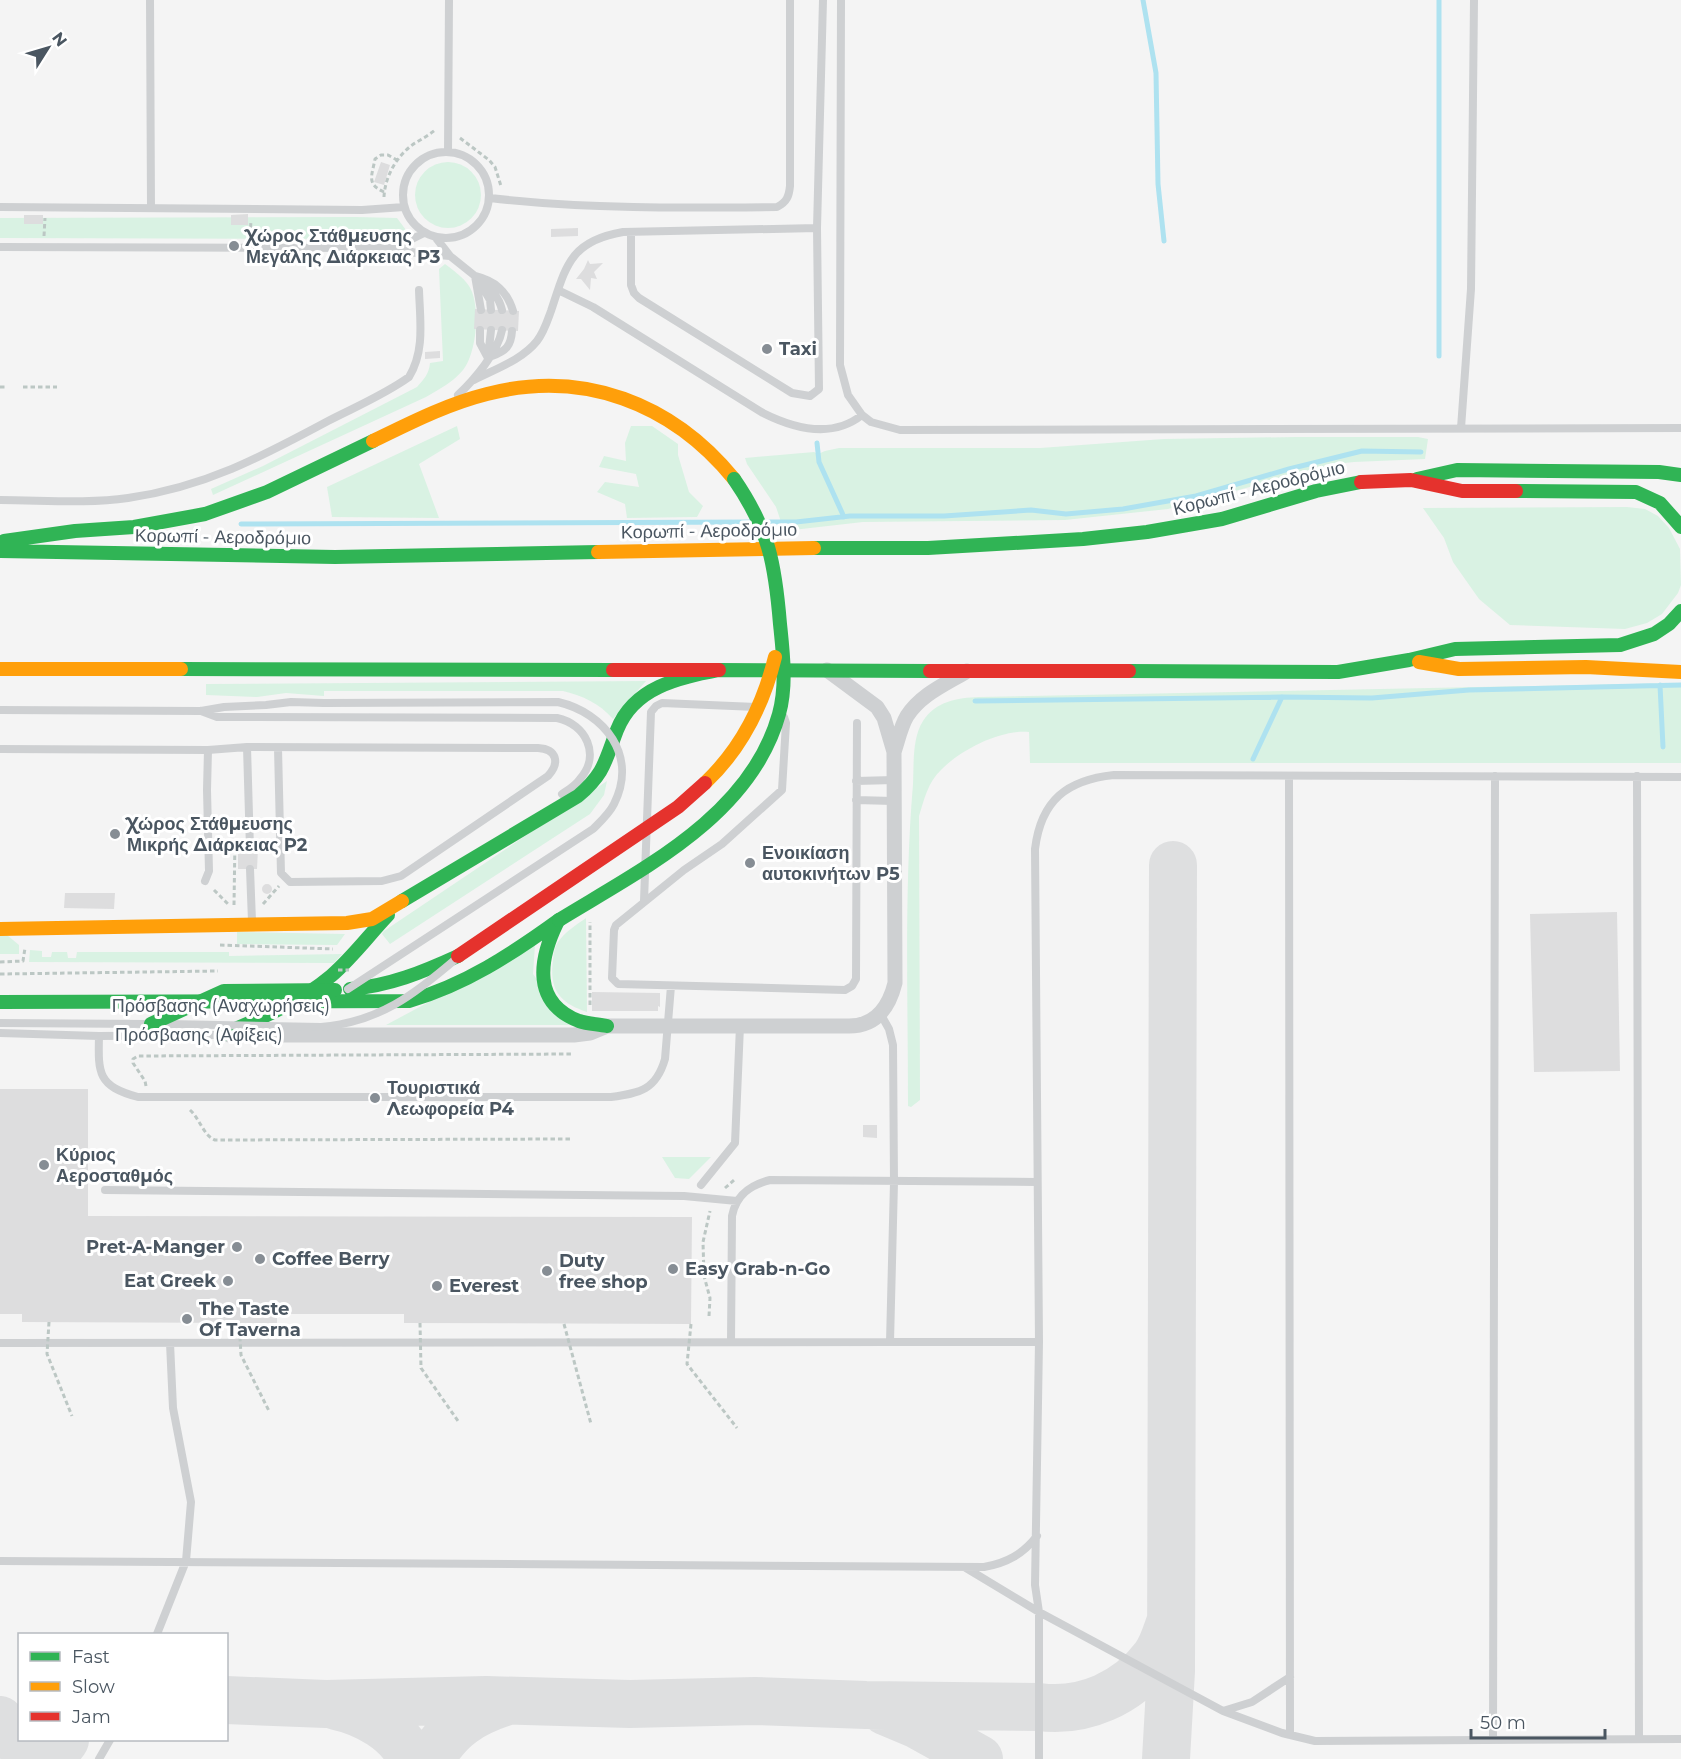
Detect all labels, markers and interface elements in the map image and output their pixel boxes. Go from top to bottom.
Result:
north arrow [18,18,78,78]
text: N [48,28,71,50]
place label: Χώρος Στάθμευσης Μεγάλης Διάρκειας P3 [243,225,441,268]
marker: Χώρος Στάθμευσης Μεγάλης Διάρκειας P3 [227,239,241,253]
place label: Taxi [779,338,817,360]
marker: Taxi [760,342,774,356]
street label: Κορωπί - Αεροδρόμιο [1171,456,1347,520]
street label: Κορωπί - Αεροδρόμιο [621,518,797,544]
street label: Κορωπί - Αεροδρόμιο [135,524,311,550]
place label: Χώρος Στάθμευσης Μικρής Διάρκειας P2 [124,813,308,856]
marker: Χώρος Στάθμευσης Μικρής Διάρκειας P2 [108,827,122,841]
place label: Ενοικίαση αυτοκινήτων P5 [762,842,900,885]
marker: Ενοικίαση αυτοκινήτων P5 [743,856,757,870]
street label: Πρόσβασης (Αναχωρήσεις) [112,995,330,1017]
street label: Πρόσβασης (Αφίξεις) [115,1024,283,1046]
place label: Τουριστικά Λεωφορεία P4 [386,1077,515,1120]
marker: Τουριστικά Λεωφορεία P4 [368,1091,382,1105]
place label: Κύριος Αεροσταθμός [56,1144,173,1187]
marker: Κύριος Αεροσταθμός [37,1158,51,1172]
place label: Pret-A-Manger [86,1236,225,1258]
marker: Pret-A-Manger [230,1240,244,1254]
place label: Coffee Berry [272,1248,390,1270]
place label: Duty free shop [559,1250,648,1293]
marker: Coffee Berry [253,1252,267,1266]
place label: Easy Grab-n-Go [685,1258,830,1280]
marker: Easy Grab-n-Go [666,1262,680,1276]
marker: Duty free shop [540,1264,554,1278]
place label: Eat Greek [124,1270,216,1292]
marker: Eat Greek [221,1274,235,1288]
place label: Everest [449,1275,519,1297]
marker: Everest [430,1279,444,1293]
place label: The Taste Of Taverna [199,1298,301,1341]
marker: The Taste Of Taverna [180,1312,194,1326]
legend [18,1633,228,1741]
text: Fast [72,1646,110,1668]
text: Slow [72,1676,115,1698]
scale bar [1471,1702,1604,1740]
text: Jam [71,1706,111,1728]
text: 50 m [1480,1712,1526,1734]

